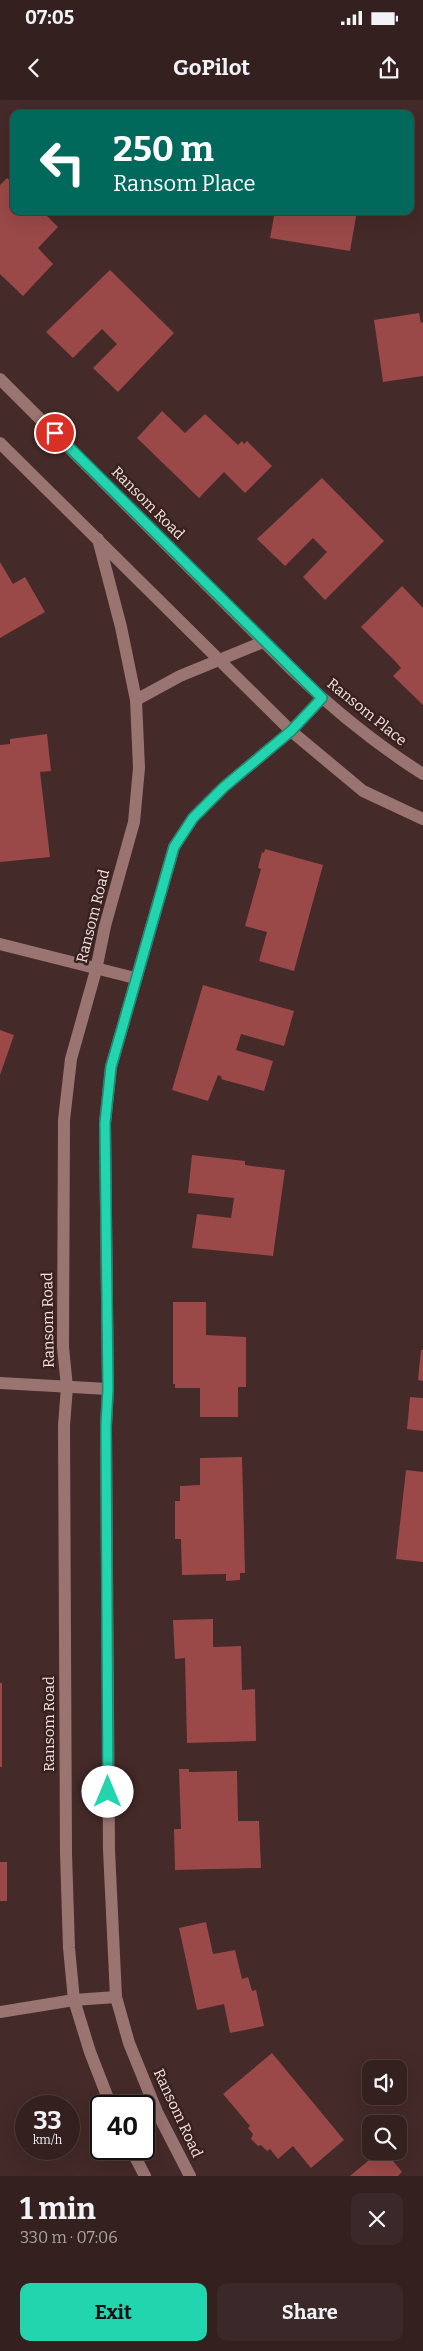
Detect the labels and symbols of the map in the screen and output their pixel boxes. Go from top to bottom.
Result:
pin [34,412,76,454]
street label: Ransom Road [108,463,188,543]
street label: Ransom Place [324,674,410,750]
street label: Ransom Road [73,867,113,965]
street label: Ransom Road [38,1272,58,1368]
street label: Ransom Road [40,1676,58,1772]
position arrow [81,1765,133,1817]
street label: Ransom Road [150,2066,206,2160]
speed limit sign: 40 [90,2095,155,2160]

